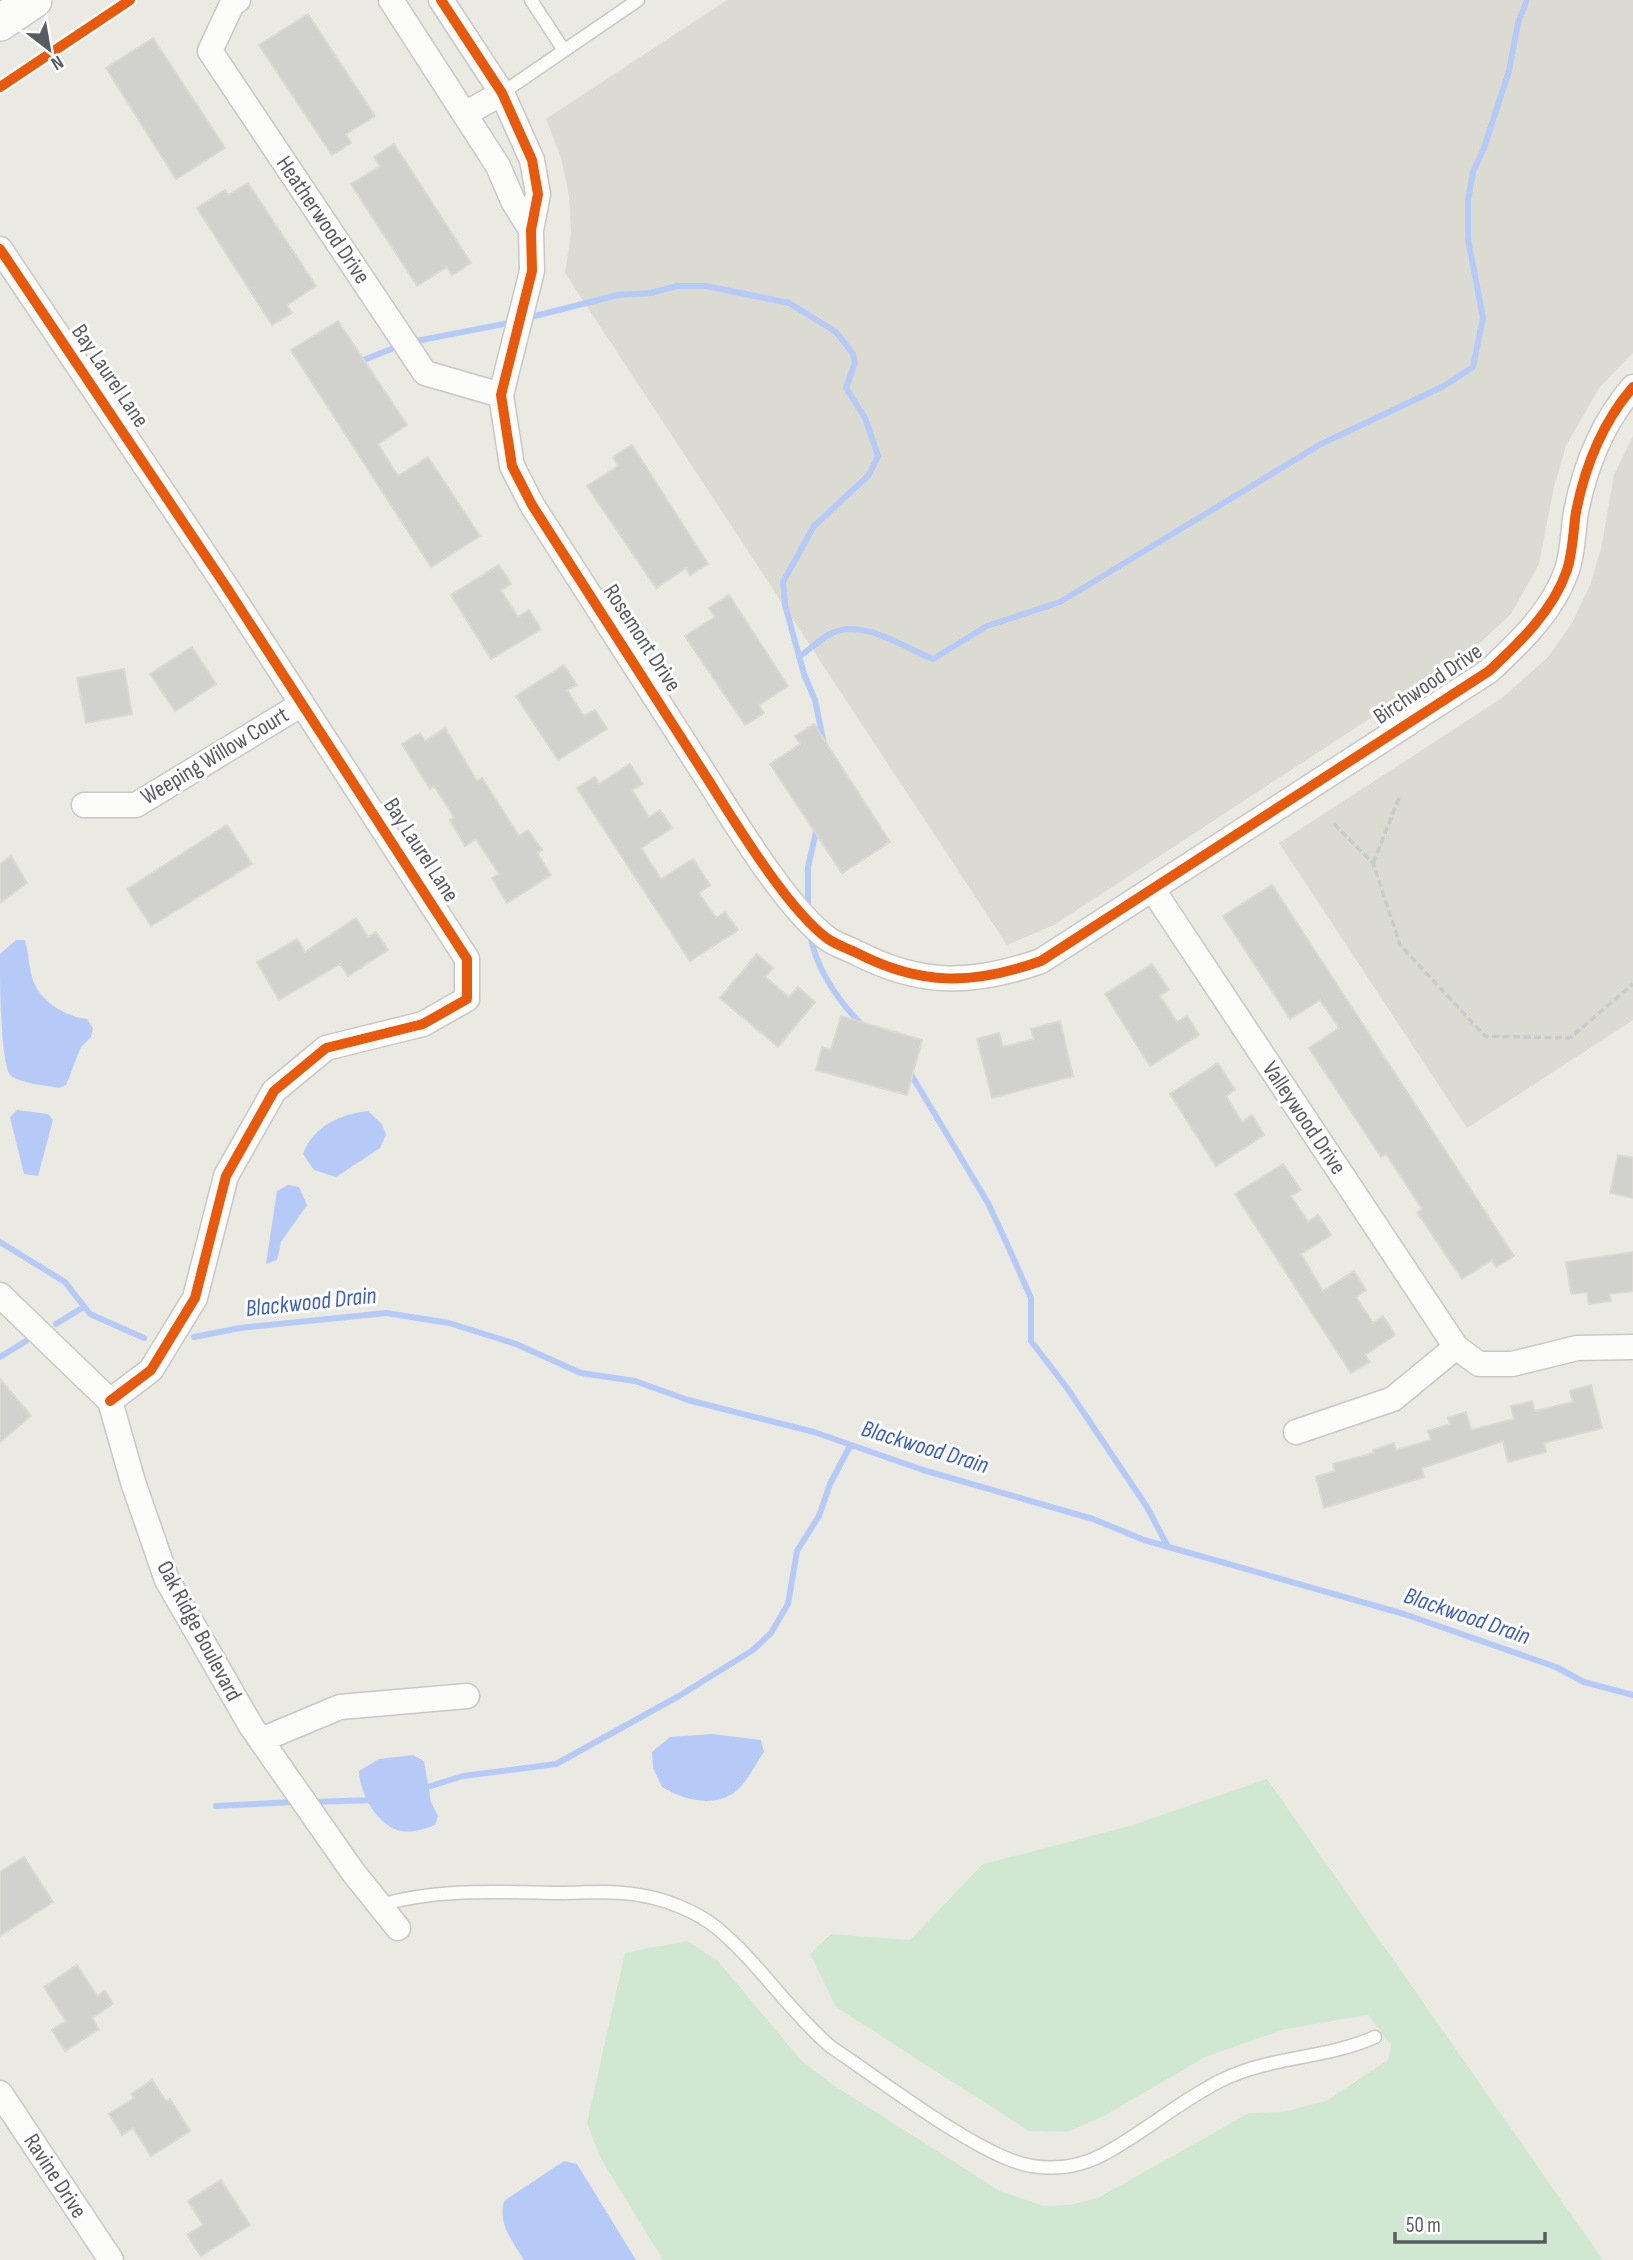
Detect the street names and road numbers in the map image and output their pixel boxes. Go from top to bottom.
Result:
street label: Heatherwood Drive [270,151,376,289]
street label: Bay Laurel Lane [65,319,155,433]
street label: Rosemont Drive [597,579,687,697]
street label: Birchwood Drive [1368,637,1488,731]
street label: Weeping Willow Court [136,701,294,811]
street label: Bay Laurel Lane [377,793,465,907]
street label: Valleywood Drive [1256,1056,1352,1180]
street label: Oak Ridge Boulevard [150,1556,248,1706]
street label: Ravine Drive [17,2128,93,2224]

